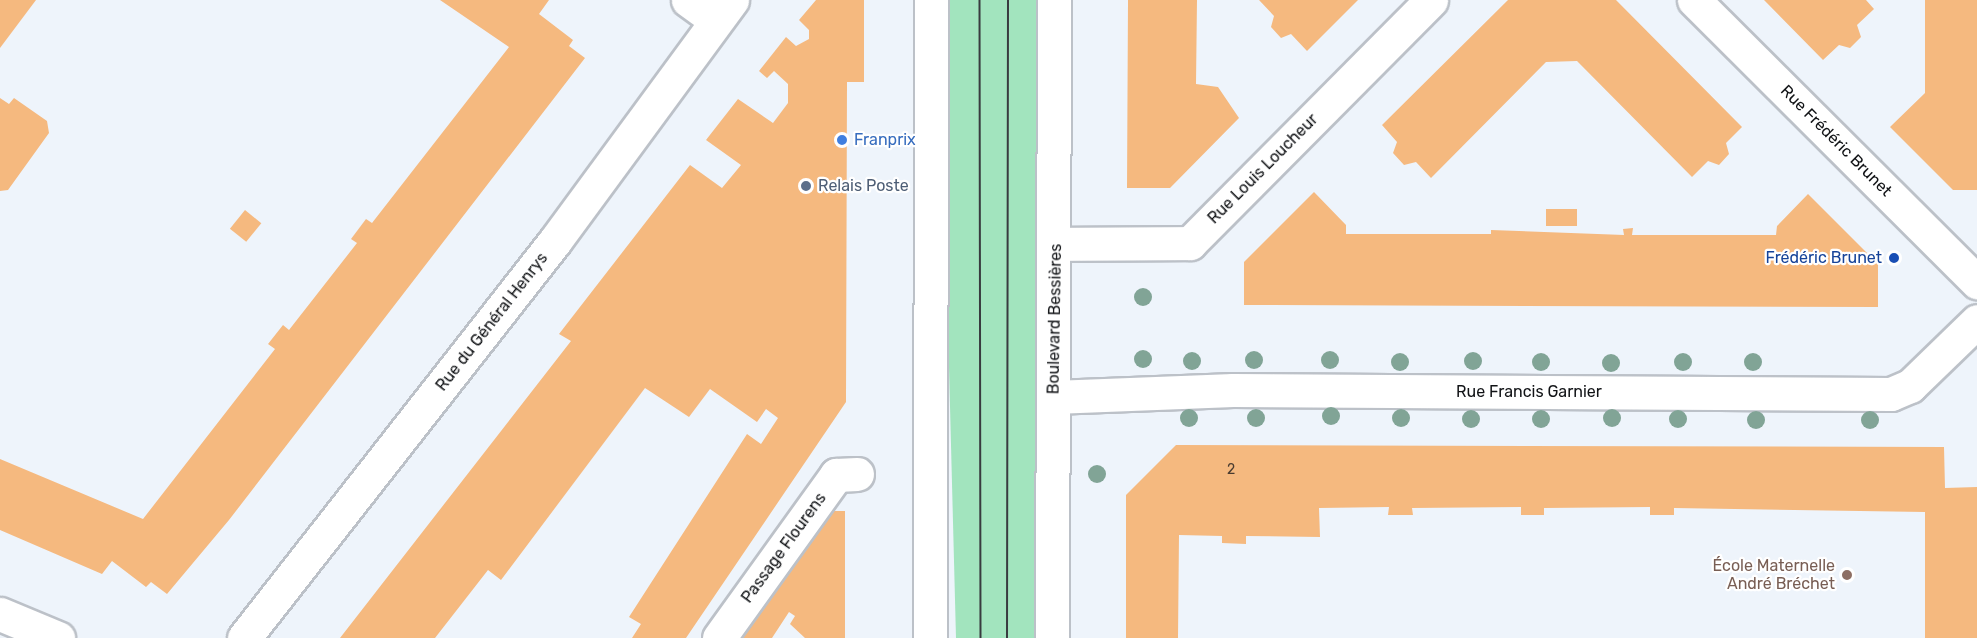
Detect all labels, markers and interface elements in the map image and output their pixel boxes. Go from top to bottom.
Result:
street label: Rue Frédéric Brunet [1776,81,1896,201]
street label: Rue Louis Loucheur [1204,110,1322,228]
place label: Franprix [854,130,916,150]
marker: Franprix [835,133,849,147]
place label: Relais Poste [818,176,909,196]
marker: Relais Poste [799,179,813,193]
street label: Boulevard Bessières [1044,244,1066,394]
place label: Frédéric Brunet [1766,248,1882,268]
street label: Rue du Général Henrys [432,249,552,395]
marker: Frédéric Brunet [1887,251,1901,265]
street label: Rue Francis Garnier [1456,382,1602,402]
house number: 2 [1227,462,1235,478]
street label: Passage Flourens [738,489,830,607]
place label: École Maternelle André Bréchet [1712,556,1835,594]
marker: École Maternelle André Bréchet [1840,568,1854,582]

